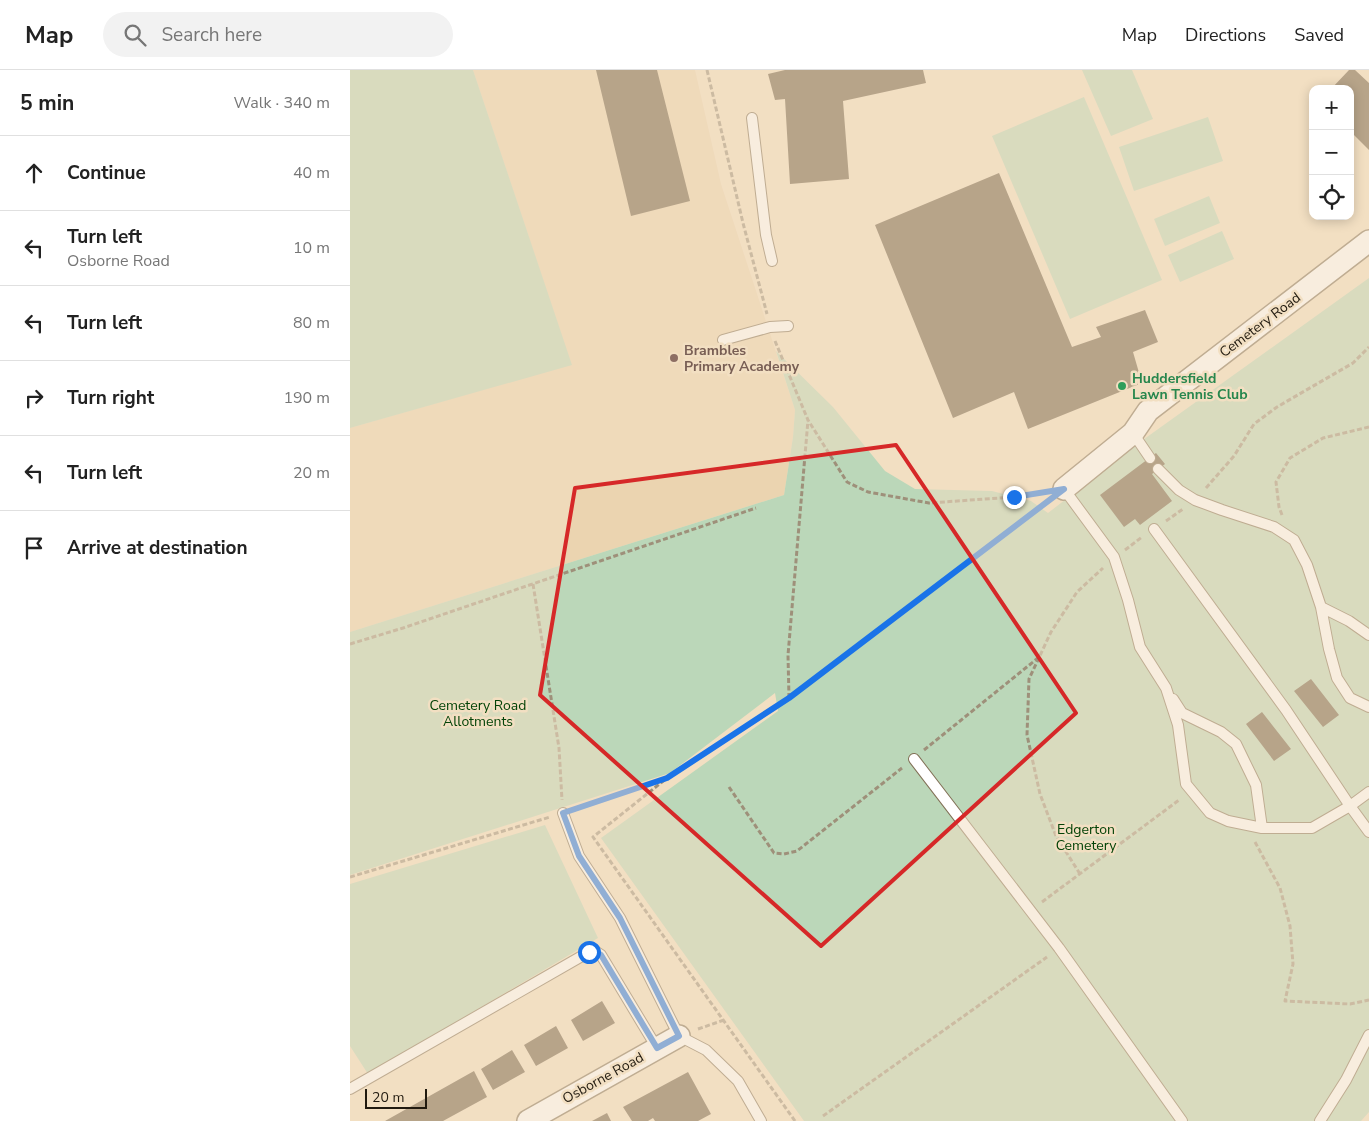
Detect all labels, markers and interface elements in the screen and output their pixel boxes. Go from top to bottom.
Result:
search box [103,12,453,57]
text: Map [25,19,73,51]
icon: search [121,21,149,49]
text: Search here [161,22,262,48]
text: Map [1122,23,1157,47]
text: Directions [1185,23,1266,47]
text: Saved [1294,23,1344,47]
map controls [1309,85,1354,220]
button: + [1309,85,1354,130]
text: 5 min [20,89,74,117]
text: Walk · 340 m [234,92,330,114]
button: − [1309,130,1354,175]
icon: ahead [20,159,48,187]
text: Continue [67,160,146,186]
text: 40 m [293,162,330,184]
button: locate [1309,175,1354,220]
text: Turn left [67,224,142,250]
icon: left [20,234,48,262]
text: 10 m [293,237,330,259]
text: Osborne Road [67,250,170,272]
street label: Cemetery Road [1216,288,1304,362]
icon: left [20,309,48,337]
text: Turn left [67,310,142,336]
text: 80 m [293,312,330,334]
place label: Brambles Primary Academy [684,341,800,376]
marker: Brambles Primary Academy [668,352,680,364]
place label: Huddersfield Lawn Tennis Club [1132,369,1248,404]
marker: Huddersfield Lawn Tennis Club [1116,380,1128,392]
icon: right [20,384,48,412]
text: Turn right [67,385,154,411]
text: 190 m [283,387,330,409]
icon: left [20,459,48,487]
text: Turn left [67,460,142,486]
text: 20 m [293,462,330,484]
route end [1003,486,1026,509]
icon: arrive [20,534,48,562]
text: Arrive at destination [67,535,248,561]
park label: Cemetery Road Allotments [430,696,526,731]
park label: Edgerton Cemetery [1056,820,1117,855]
route start [578,941,601,964]
street label: Osborne Road [559,1048,647,1108]
scale bar [365,1086,428,1109]
text: 20 m [372,1088,404,1107]

